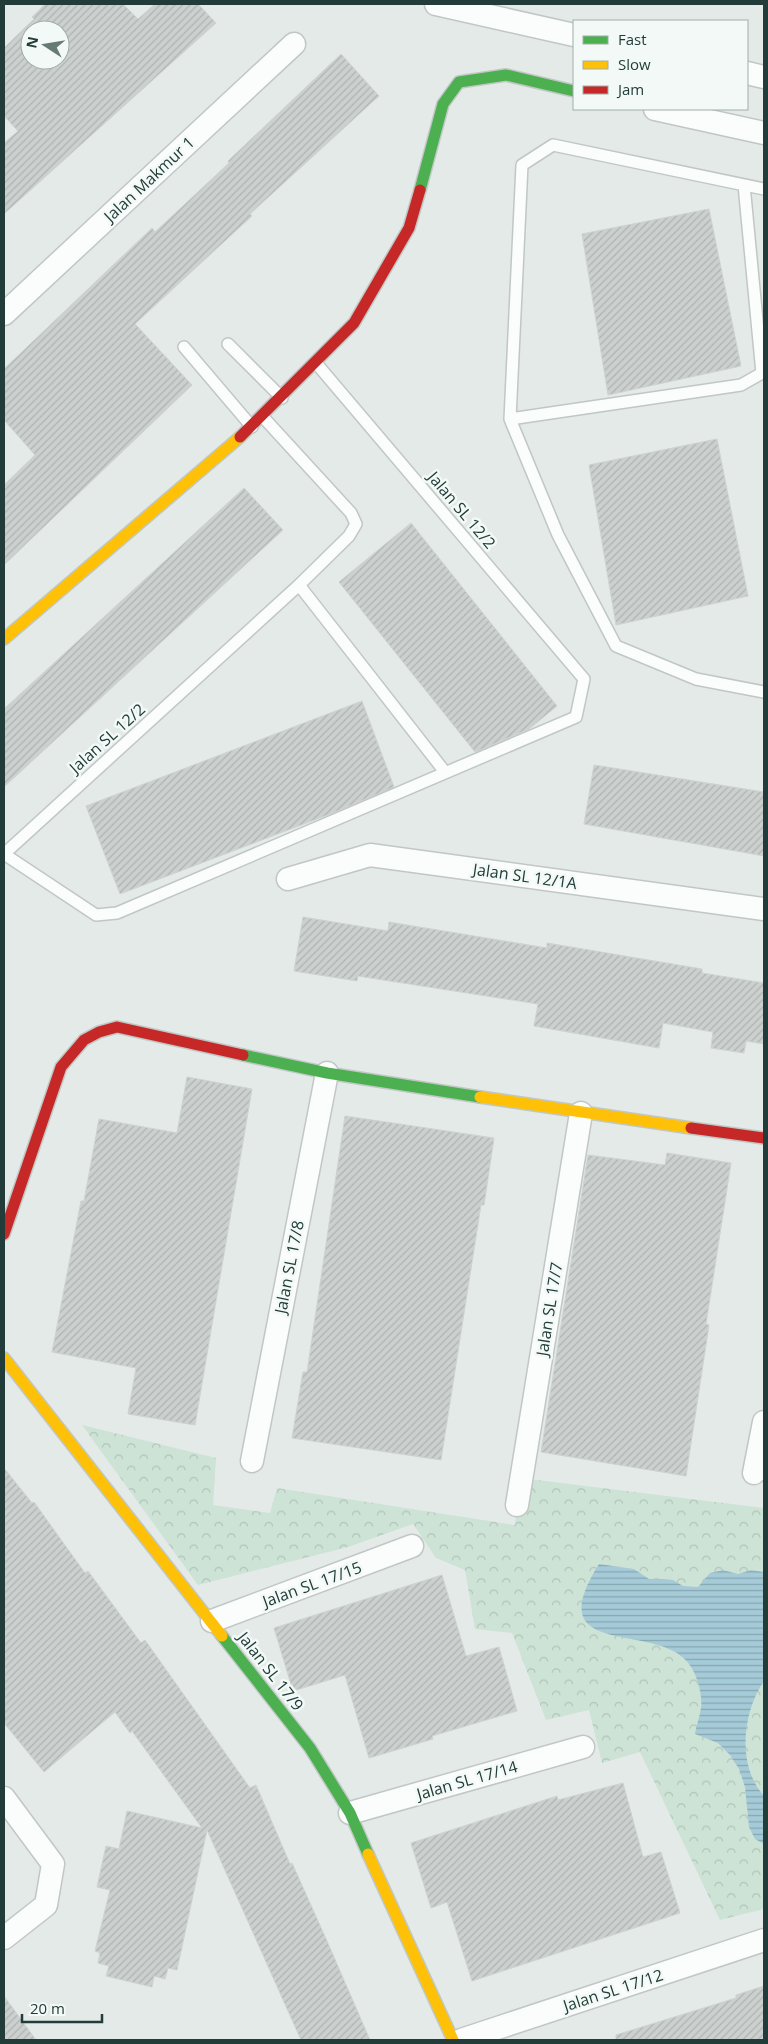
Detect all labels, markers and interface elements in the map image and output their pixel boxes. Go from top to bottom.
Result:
north arrow [20,20,70,70]
legend [573,20,748,110]
text: Fast [618,29,647,49]
text: N [21,35,42,50]
text: Slow [618,54,651,74]
text: Jam [616,79,644,99]
street label: Jalan Makmur 1 [98,131,199,228]
street label: Jalan SL 12/2 [422,465,501,553]
street label: Jalan SL 12/2 [63,698,150,779]
street label: Jalan SL 12/1A [470,858,579,894]
street label: Jalan SL 17/8 [269,1218,309,1318]
street label: Jalan SL 17/7 [530,1261,567,1359]
street label: Jalan SL 17/15 [258,1556,365,1613]
street label: Jalan SL 17/9 [232,1625,309,1715]
street label: Jalan SL 17/14 [412,1755,520,1805]
street label: Jalan SL 17/12 [558,1963,666,2017]
scale bar [22,1992,102,2024]
text: 20 m [30,1998,65,2018]

